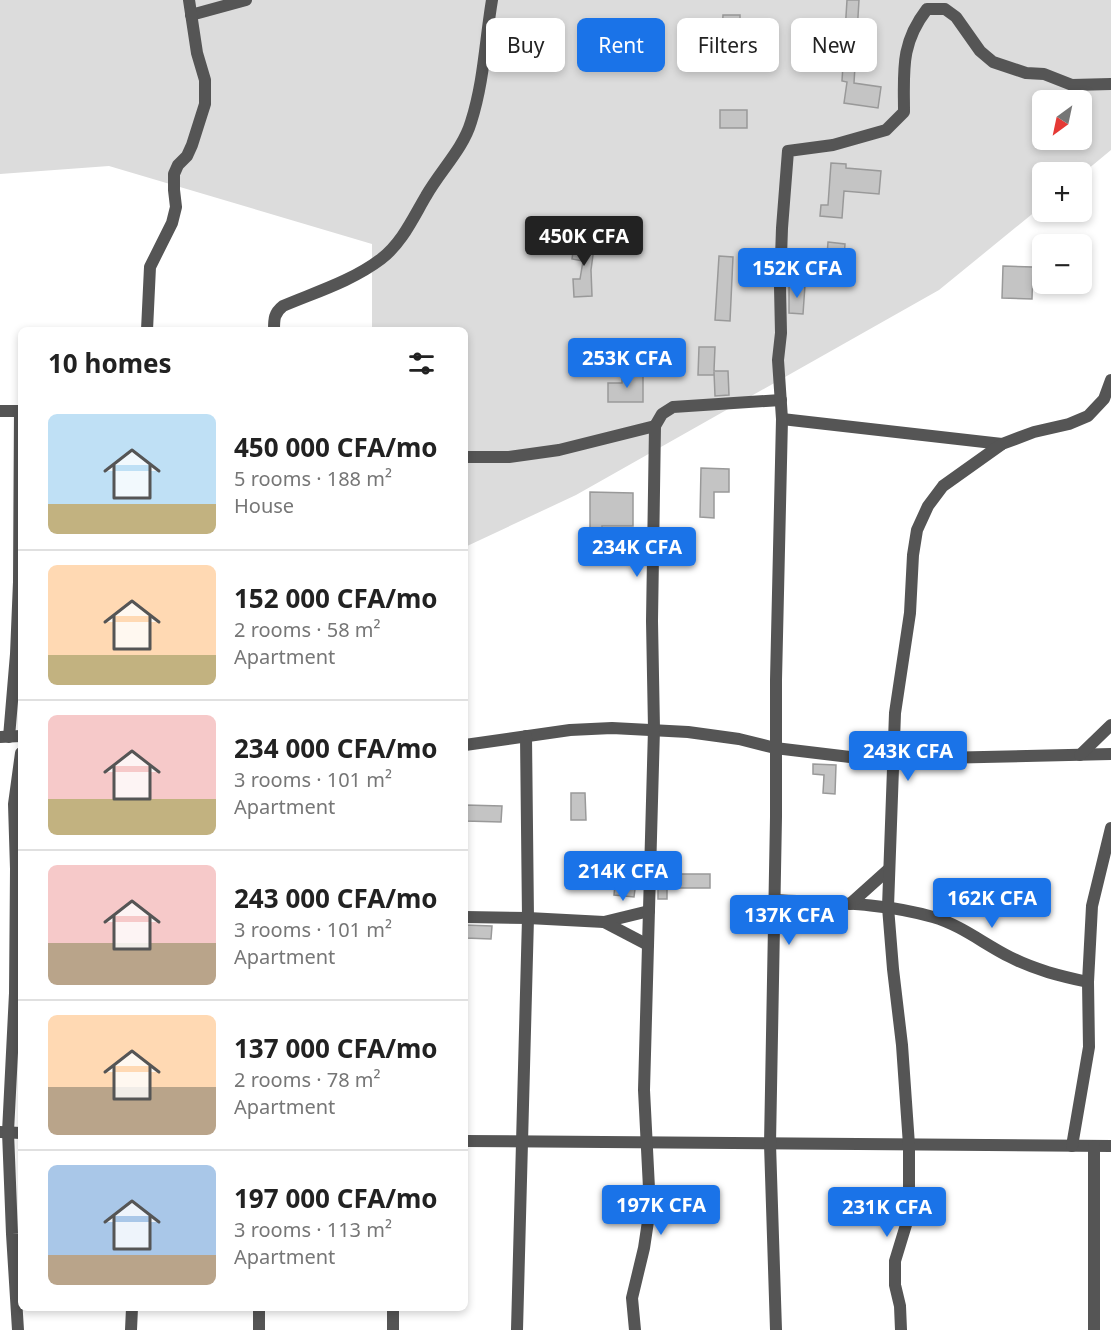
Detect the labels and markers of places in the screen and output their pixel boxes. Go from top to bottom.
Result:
pin: 450K CFA [522,216,646,267]
pin: 152K CFA [735,248,859,299]
pin: 253K CFA [565,338,689,389]
pin: 234K CFA [575,527,699,578]
pin: 243K CFA [846,731,970,782]
pin: 214K CFA [561,851,685,902]
pin: 162K CFA [930,878,1054,929]
pin: 137K CFA [727,895,851,946]
pin: 197K CFA [599,1185,723,1236]
pin: 231K CFA [825,1187,949,1238]

